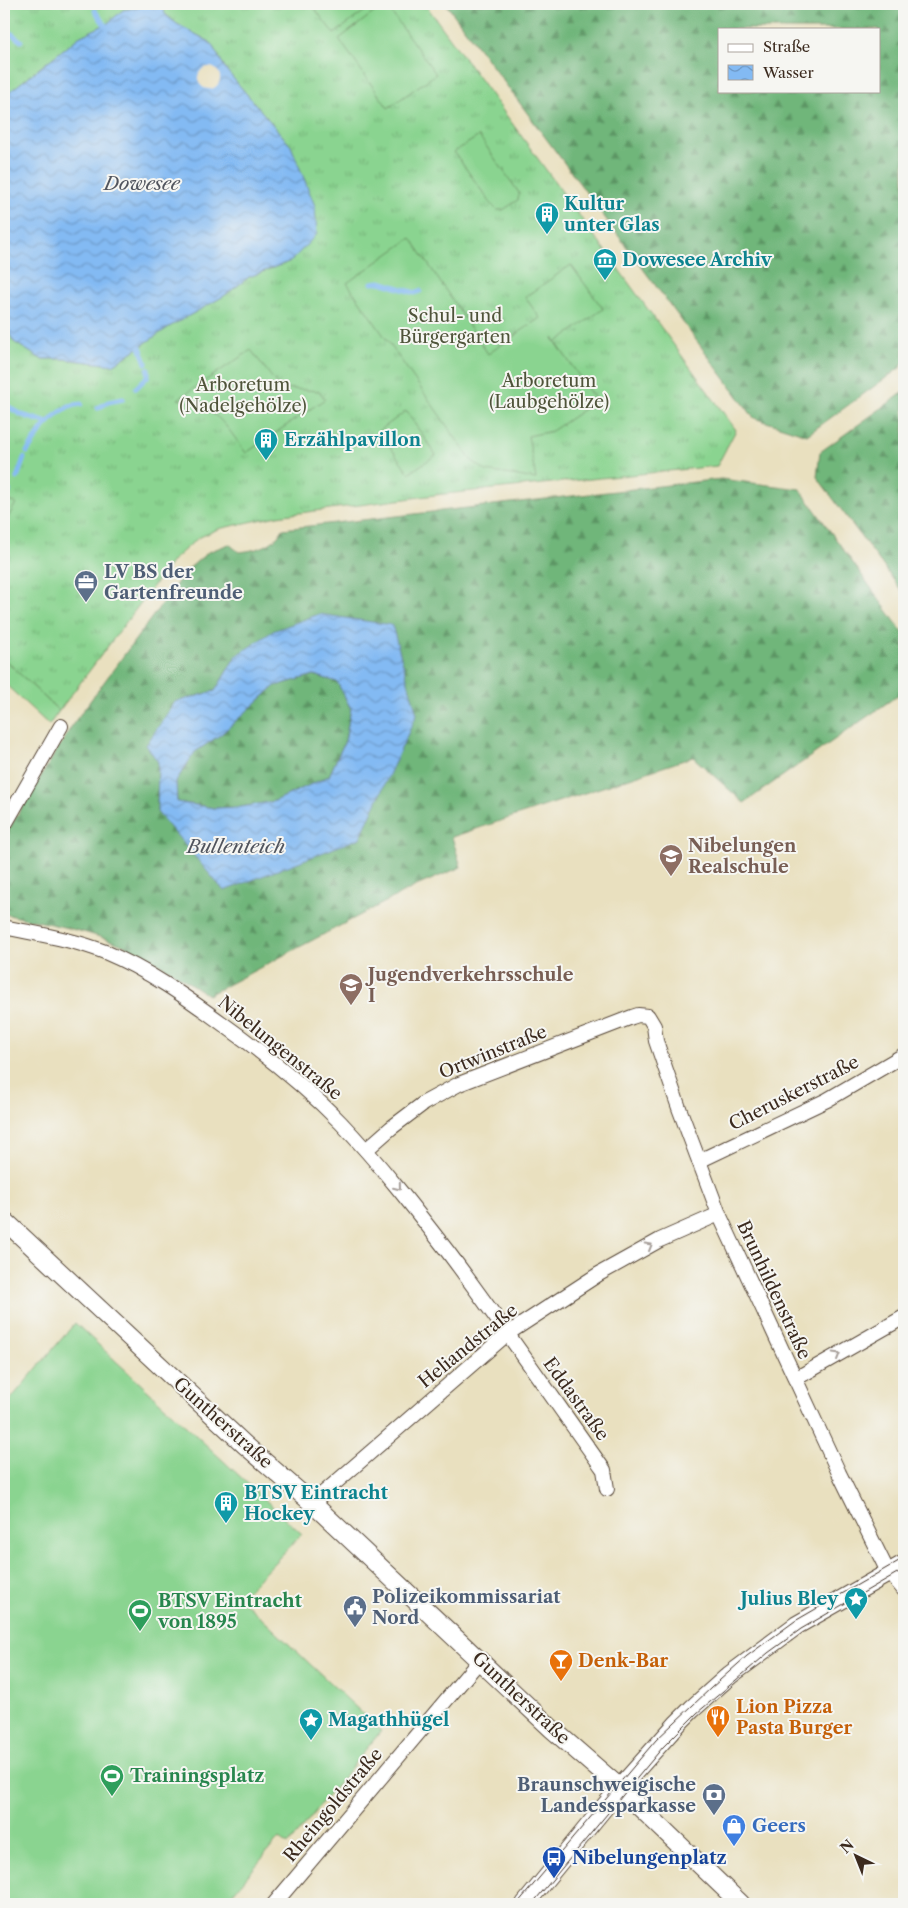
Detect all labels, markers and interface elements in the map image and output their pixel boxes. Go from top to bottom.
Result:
legend [718,28,880,92]
text: Straße [763,37,810,56]
text: Wasser [762,63,814,82]
water label: Dowesee [102,172,181,195]
place label: Kultur unter Glas [564,193,660,236]
building icon: Kultur unter Glas [534,201,560,235]
museum icon: Dowesee Archiv [592,247,618,281]
place label: Dowesee Archiv [622,249,773,271]
park label: Schul- und Bürgergarten [399,305,511,348]
park label: Arboretum (Laubgehölze) [489,370,609,413]
park label: Arboretum (Nadelgehölze) [179,374,307,417]
building icon: Erzählpavillon [253,427,279,461]
place label: Erzählpavillon [284,429,422,451]
place label: LV BS der Gartenfreunde [104,561,243,604]
office icon: LV BS der Gartenfreunde [73,569,99,603]
water label: Bullenteich [185,835,285,858]
place label: Nibelungen Realschule [688,835,797,878]
school or university icon: Nibelungen Realschule [658,843,684,877]
place label: Jugendverkehrsschule I [365,964,574,1007]
school or university icon: Jugendverkehrsschule I [338,972,364,1006]
street label: Nibelungenstraße [214,991,346,1105]
street label: Ortwinstraße [436,1020,550,1084]
street label: Cheruskerstraße [725,1051,863,1135]
one-way arrow [393,1181,401,1190]
street label: Brunhildenstraße [732,1217,816,1363]
one-way arrow [643,1243,652,1253]
street label: Heliandstraße [414,1299,522,1393]
one-way arrow [832,1351,841,1361]
street label: Eddastraße [538,1353,614,1445]
street label: Guntherstraße [169,1373,277,1473]
place label: BTSV Eintracht Hockey [244,1482,389,1525]
building icon: BTSV Eintracht Hockey [213,1490,239,1524]
place label: Polizeikommissariat Nord [372,1586,561,1629]
place icon: Julius Bley [843,1586,869,1620]
place label: Julius Bley [737,1588,839,1610]
place label: BTSV Eintracht von 1895 [157,1590,303,1633]
public building icon: Polizeikommissariat Nord [342,1594,368,1628]
sports icon: BTSV Eintracht von 1895 [127,1598,153,1632]
street label: Guntherstraße [467,1647,575,1749]
bar icon: Denk-Bar [548,1648,574,1682]
place label: Denk-Bar [578,1650,669,1672]
place label: Lion Pizza Pasta Burger [736,1696,853,1739]
restaurant icon: Lion Pizza Pasta Burger [705,1704,731,1738]
place icon: Magathhügel [298,1707,324,1741]
place label: Magathhügel [328,1709,449,1731]
street label: Rheingoldstraße [279,1744,387,1866]
sports icon: Trainingsplatz [99,1763,125,1797]
place label: Trainingsplatz [130,1765,264,1787]
place label: Braunschweigische Landessparkasse [517,1774,696,1817]
bank icon: Braunschweigische Landessparkasse [701,1782,727,1816]
shop icon: Geers [721,1813,747,1847]
place label: Geers [752,1815,806,1837]
north arrow [830,1830,880,1880]
text: N [837,1836,858,1857]
bus stop icon: Nibelungenplatz [541,1845,567,1879]
place label: Nibelungenplatz [572,1847,727,1869]

